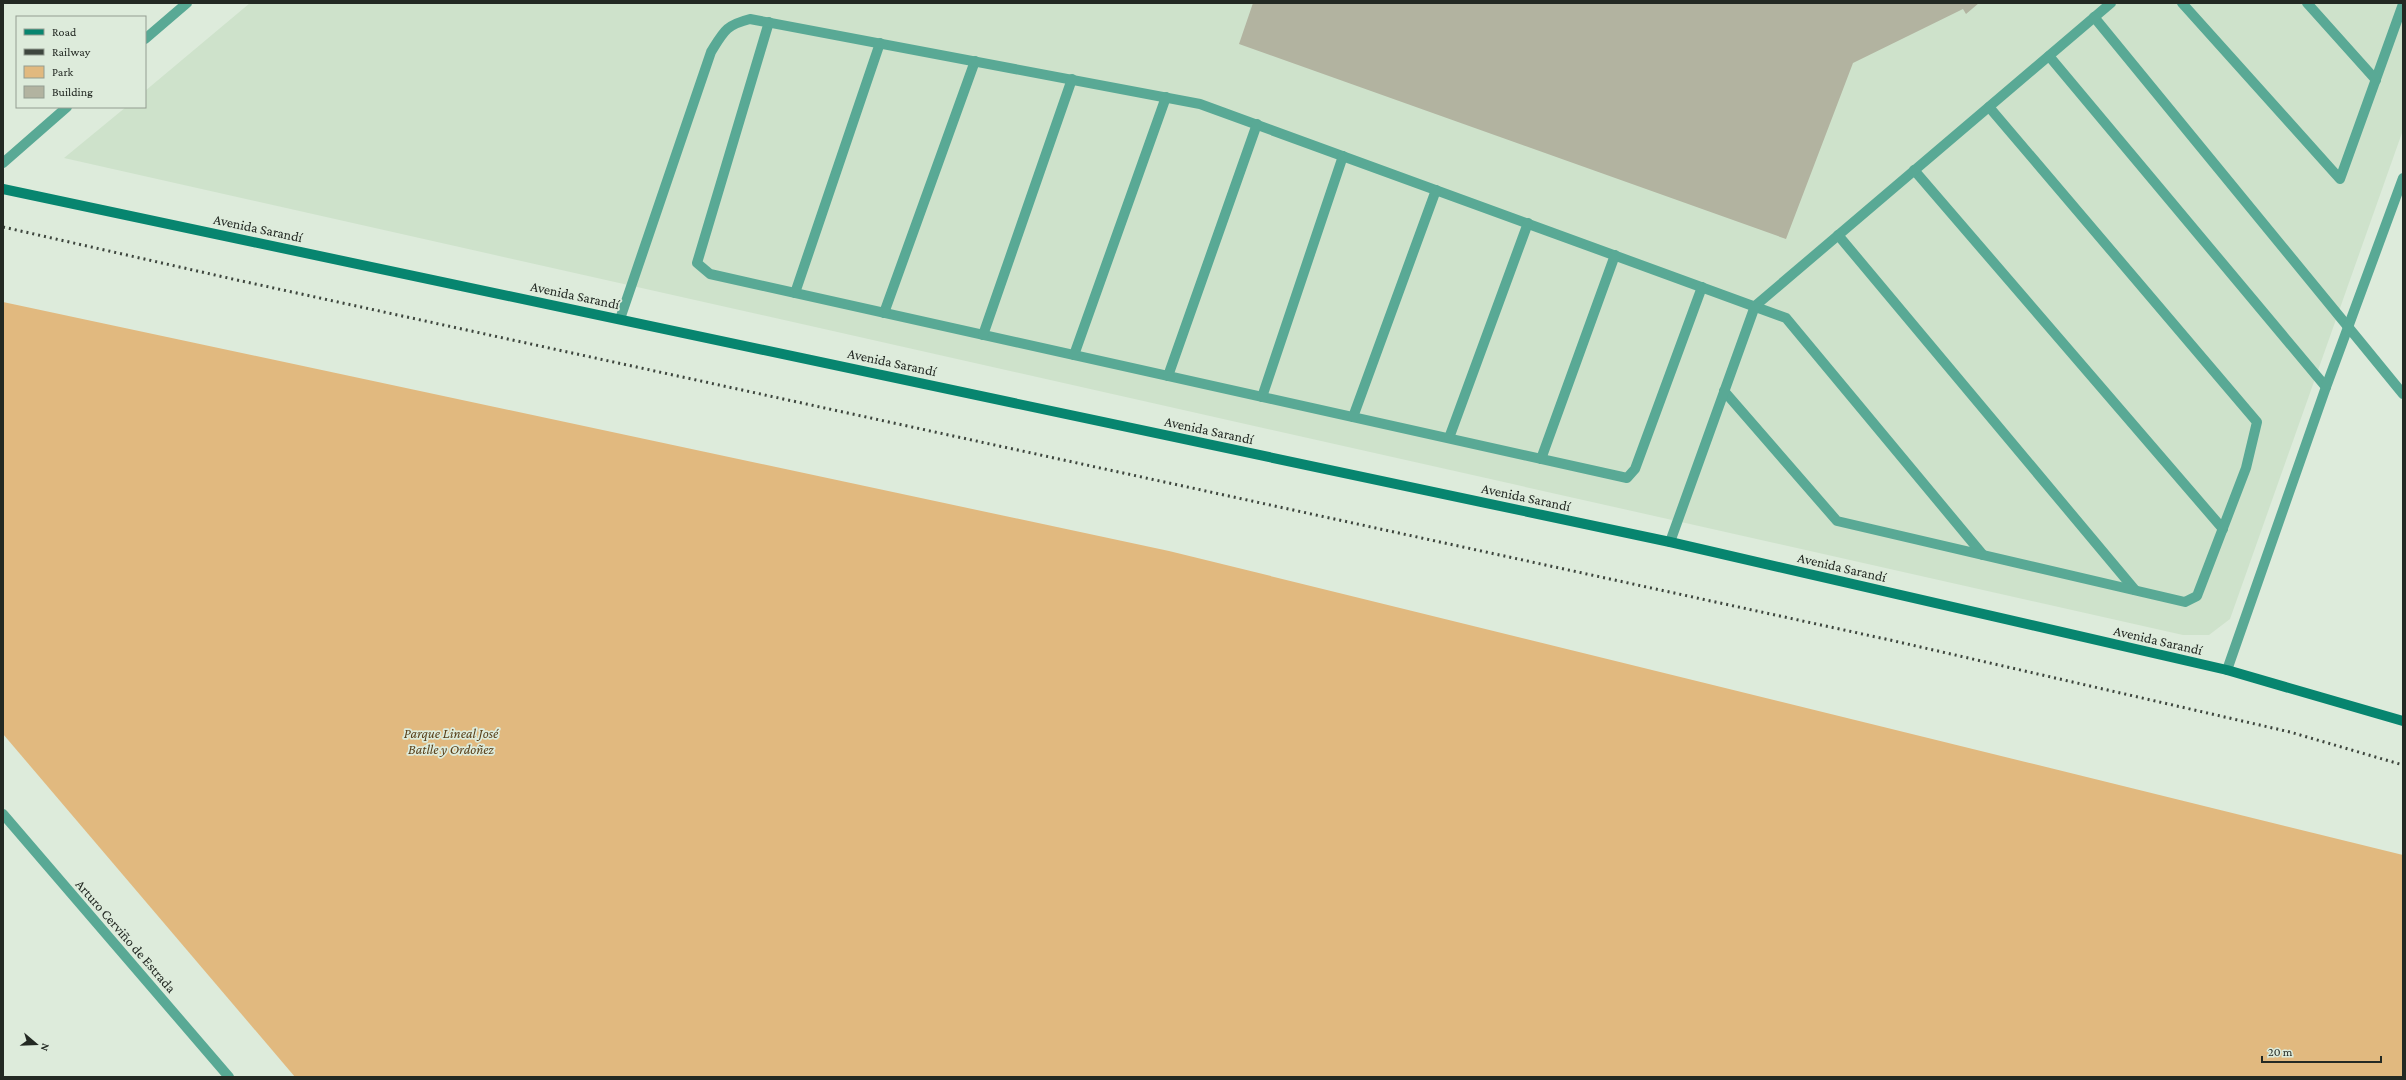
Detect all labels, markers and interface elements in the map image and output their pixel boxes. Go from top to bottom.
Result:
legend [16,16,146,108]
text: Road [52,25,77,39]
text: Railway [52,45,91,59]
text: Park [52,65,74,79]
text: Building [52,85,93,99]
street label: Avenida Sarandí [212,211,304,245]
street label: Avenida Sarandí [529,278,621,312]
street label: Avenida Sarandí [846,345,938,379]
street label: Avenida Sarandí [1163,413,1255,447]
street label: Avenida Sarandí [1480,480,1572,514]
street label: Avenida Sarandí [1796,549,1888,585]
street label: Avenida Sarandí [2112,622,2204,658]
park label: Parque Lineal José Batlle y Ordoñez [404,725,499,757]
street label: Arturo Cerviño de Estrada [72,876,180,996]
north arrow [16,1024,56,1064]
scale bar [2262,1038,2381,1064]
text: N [38,1042,52,1053]
text: 20 m [2268,1045,2293,1059]

